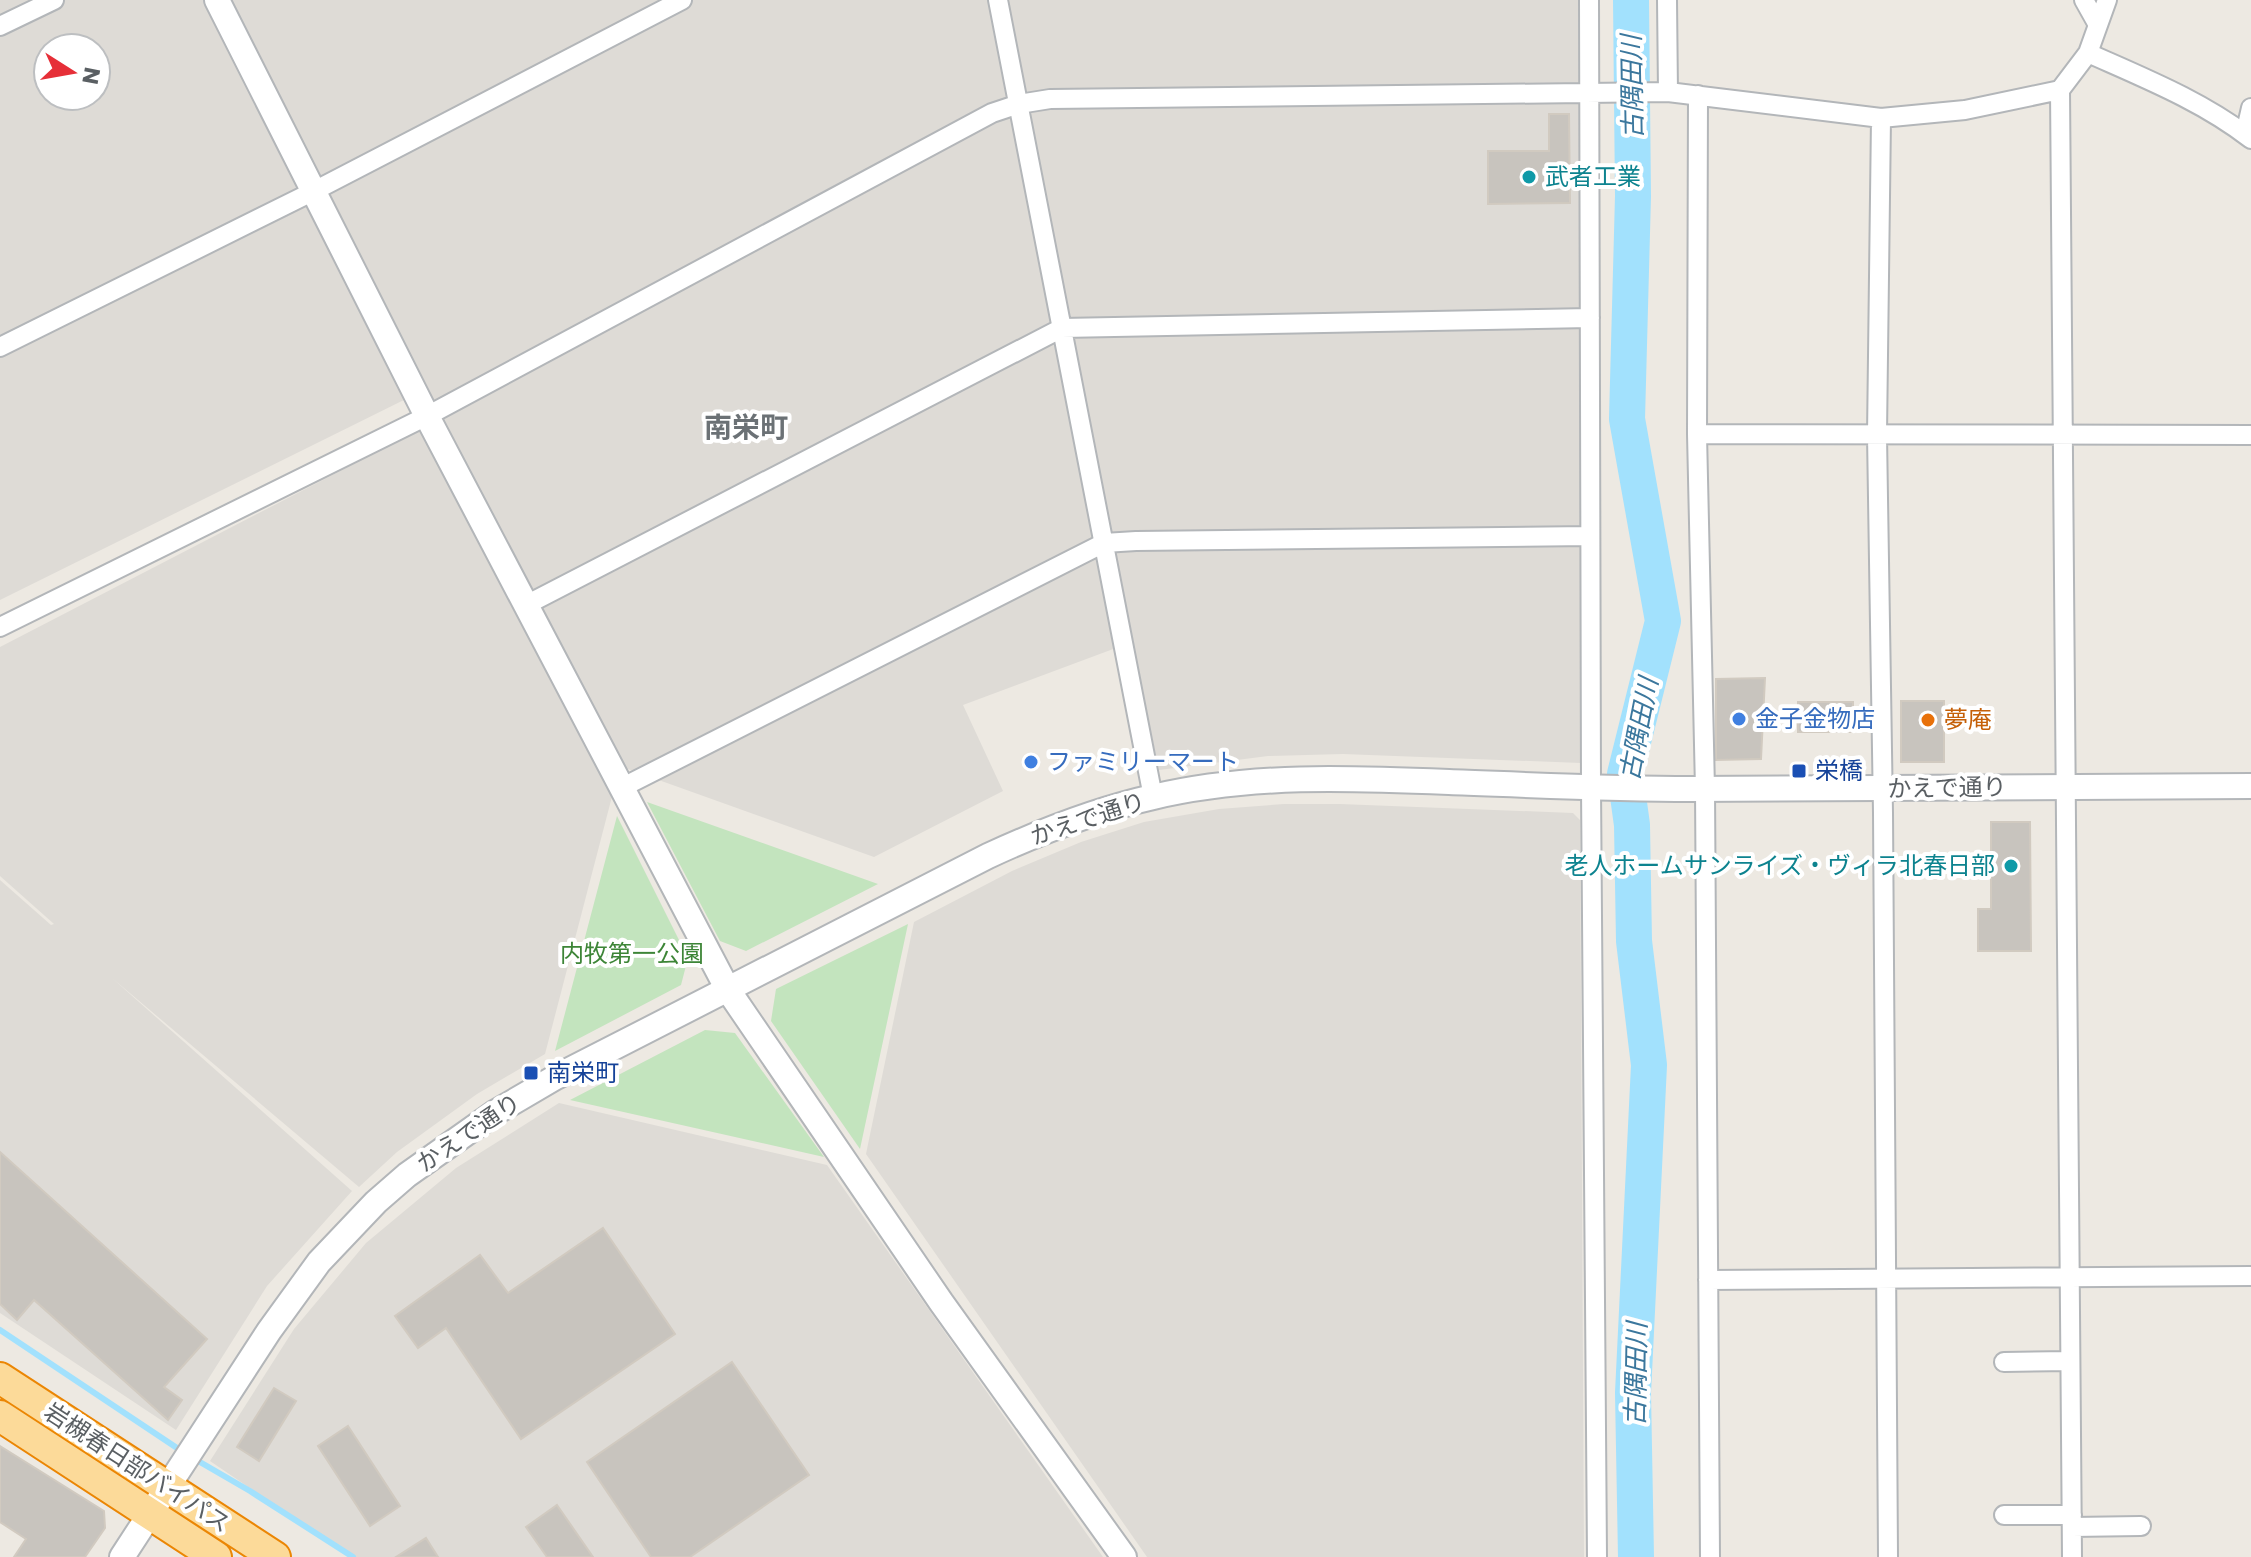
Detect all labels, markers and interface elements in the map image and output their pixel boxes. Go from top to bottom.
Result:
north arrow [32,32,112,112]
water label: 古隅田川 [1613,32,1651,139]
text: N [74,65,108,87]
place label: 武者工業 [1545,160,1641,193]
marker: 武者工業 [1520,168,1538,186]
district label: 南栄町 [704,408,788,447]
water label: 古隅田川 [1611,672,1667,783]
place label: 金子金物店 [1755,702,1875,735]
place label: 夢庵 [1944,703,1992,736]
marker: 金子金物店 [1730,710,1748,728]
marker: 夢庵 [1919,711,1937,729]
place label: ファミリーマート [1047,745,1239,778]
marker: ファミリーマート [1022,753,1040,771]
place label: 栄橋 [1815,754,1863,787]
marker: 栄橋 [1790,762,1808,780]
street label: かえで通り [1887,770,2007,805]
street label: かえで通り [1026,784,1150,853]
place label: 老人ホームサンライズ・ヴィラ北春日部 [1564,849,1995,882]
marker: 老人ホームサンライズ・ヴィラ北春日部 [2002,857,2020,875]
park label: 内牧第一公園 [560,937,704,970]
place label: 南栄町 [547,1056,619,1089]
marker: 南栄町 [522,1064,540,1082]
street label: かえで通り [410,1086,527,1180]
water label: 古隅田川 [1617,1319,1655,1426]
street label: 岩槻春日部バイパス [38,1395,237,1540]

